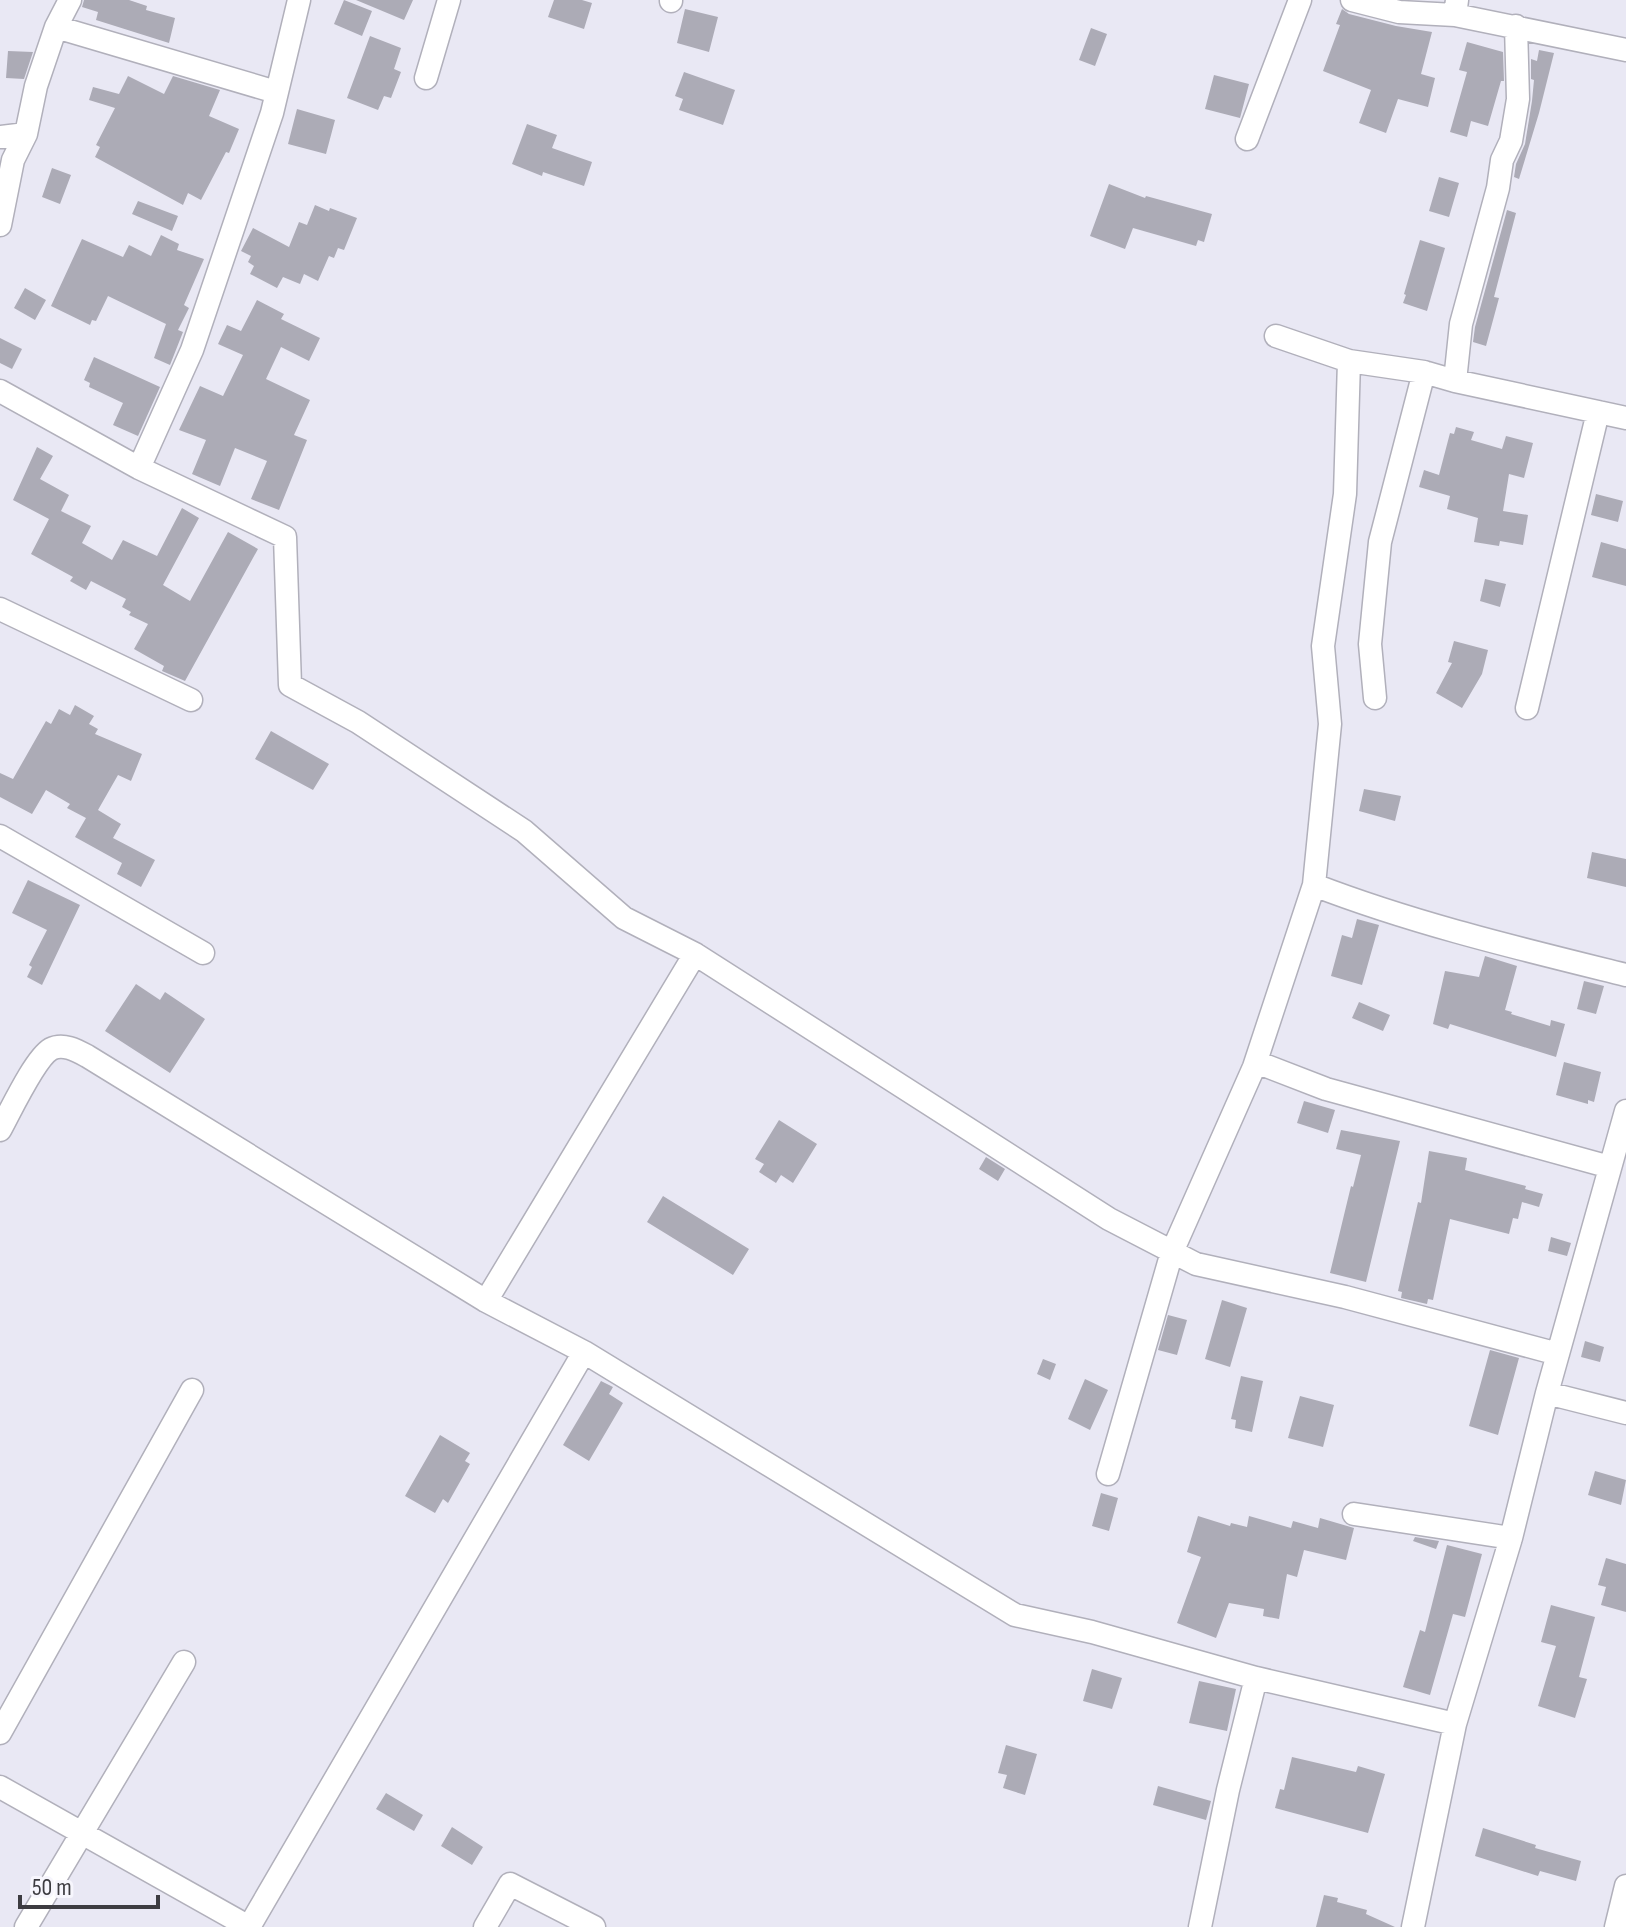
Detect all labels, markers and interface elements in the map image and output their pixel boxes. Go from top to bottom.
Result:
scale bar [20,1859,158,1909]
text: 50 m [32,1873,72,1902]

